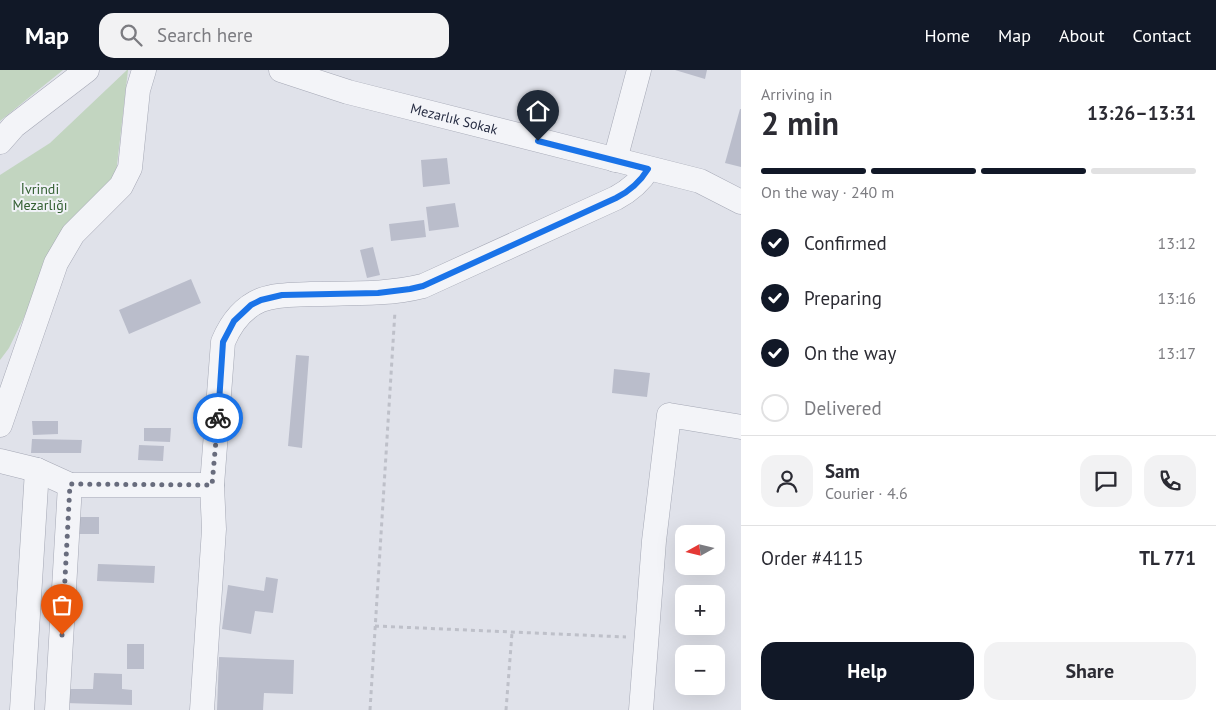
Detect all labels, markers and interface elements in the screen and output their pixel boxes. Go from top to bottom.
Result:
search box [99,13,449,58]
text: Map [25,20,69,51]
icon: search [117,21,145,49]
text: Search here [157,23,253,47]
text: Home [924,24,970,47]
text: Map [998,24,1031,47]
text: About [1059,24,1105,47]
text: Contact [1133,24,1191,47]
text: Arriving in [761,84,832,104]
pin [517,90,559,141]
icon: home [524,97,552,125]
street label: Mezarlık Sokak [409,99,500,139]
text: 13:26–13:31 [1087,101,1196,125]
text: 2 min [761,102,839,144]
park label: İvrindi Mezarlığı [12,180,68,214]
text: On the way · 240 m [761,182,894,202]
icon: check [761,229,789,257]
text: Confirmed [804,231,887,255]
text: 13:12 [1158,233,1196,253]
icon: check [761,284,789,312]
text: Preparing [804,286,882,310]
text: 13:16 [1158,288,1196,308]
icon: check [761,339,789,367]
text: On the way [804,341,896,365]
text: 13:17 [1158,343,1196,363]
courier [193,393,243,443]
text: Delivered [804,396,882,420]
icon: bike [204,404,232,432]
button: person [761,455,813,507]
button: chat [1080,455,1132,507]
button: phone [1144,455,1196,507]
text: Sam [825,459,860,483]
text: Courier · 4.6 [825,483,908,503]
north arrow [675,525,725,575]
map controls [675,525,725,695]
text: Order #4115 [761,546,864,570]
text: TL 771 [1139,546,1196,570]
pin [41,584,83,635]
button: + [675,585,725,635]
icon: bag [48,591,76,619]
button: Help [761,642,974,700]
button: Share [984,642,1196,700]
button: − [675,645,725,695]

